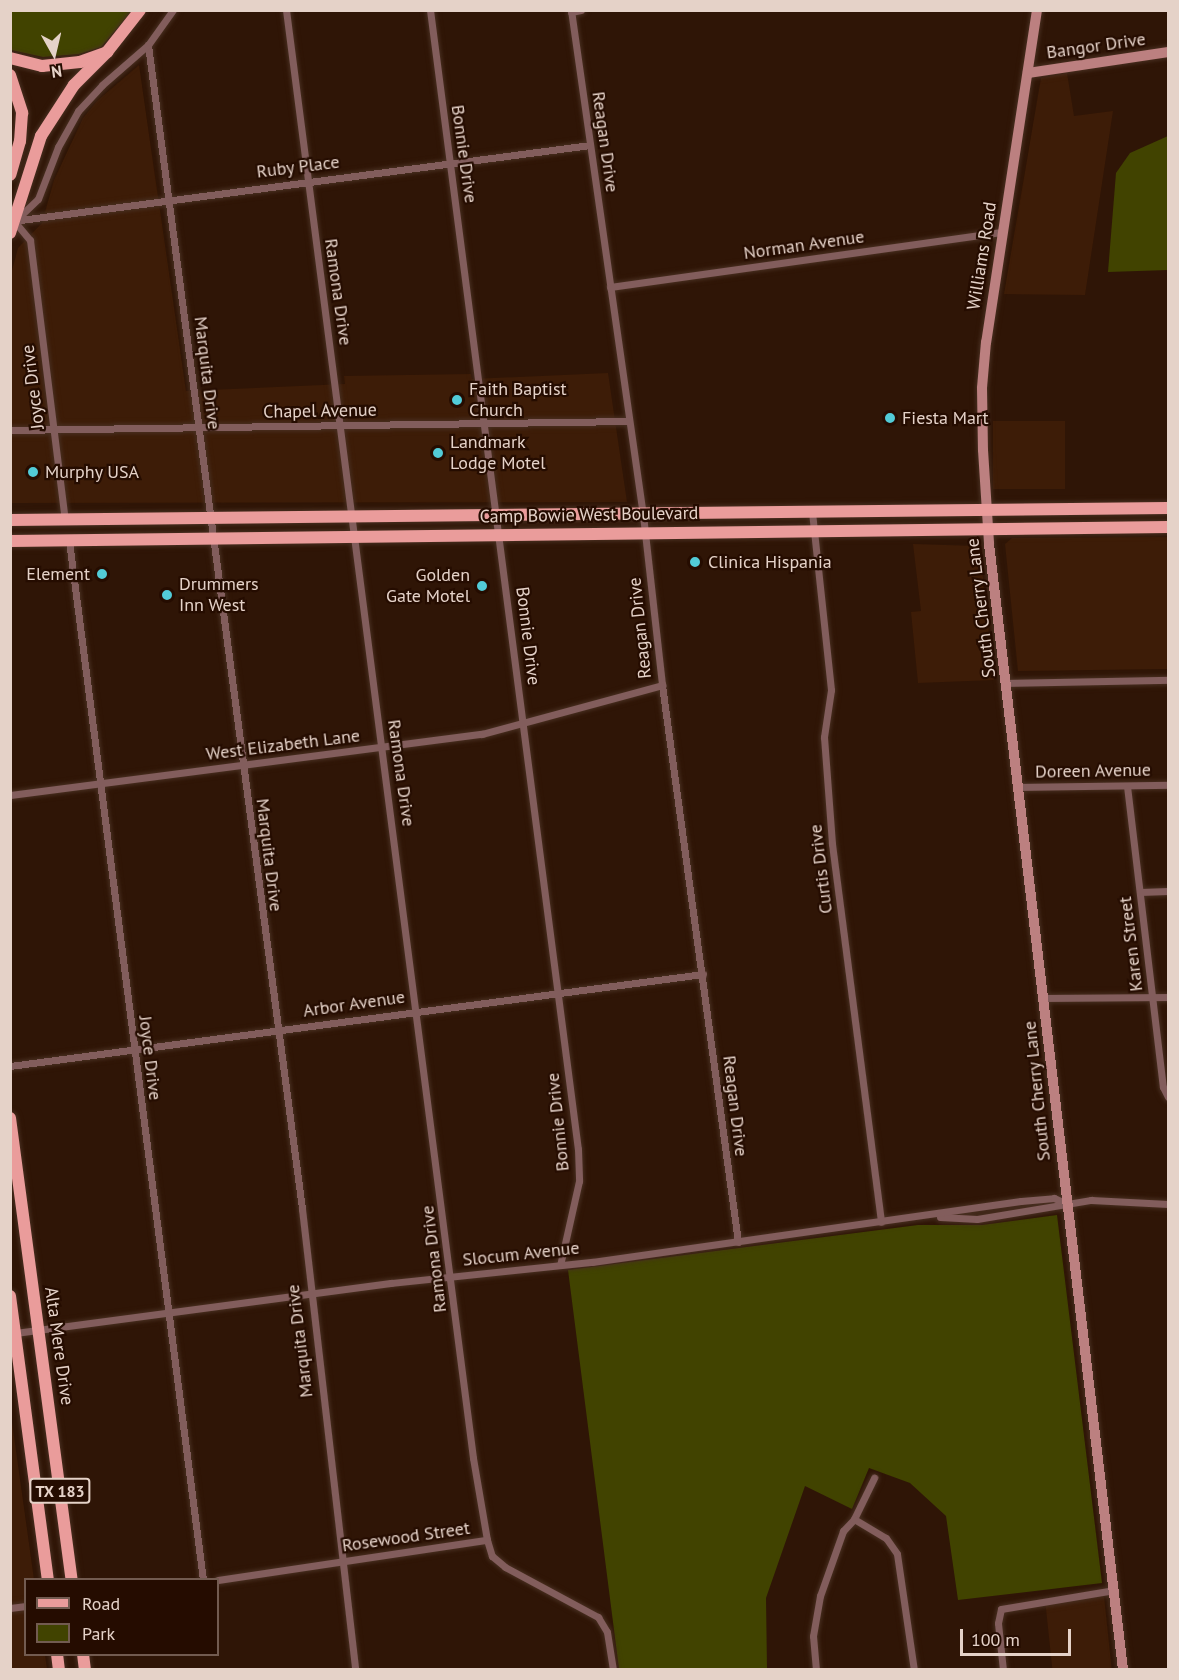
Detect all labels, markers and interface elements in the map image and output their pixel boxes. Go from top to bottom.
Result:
north arrow [24,24,84,84]
street label: Bangor Drive [1045,28,1147,64]
text: N [50,61,63,82]
street label: Reagan Drive [587,90,623,194]
street label: Bonnie Drive [446,103,482,205]
street label: Ruby Place [255,151,341,183]
street label: Williams Road [963,200,1001,312]
street label: Norman Avenue [742,226,866,264]
street label: Ramona Drive [320,237,356,347]
street label: Marquita Drive [189,315,225,431]
street label: Joyce Drive [17,344,49,430]
place label: Faith Baptist Church [469,379,567,422]
marker: Faith Baptist Church [450,393,464,407]
street label: Chapel Avenue [263,399,377,423]
place label: Fiesta Mart [902,407,989,429]
marker: Fiesta Mart [883,411,897,425]
place label: Landmark Lodge Motel [450,432,545,474]
marker: Landmark Lodge Motel [431,446,445,460]
place label: Murphy USA [45,461,140,483]
marker: Murphy USA [26,465,40,479]
street label: Camp Bowie West Boulevard [479,502,699,528]
street label: South Cherry Lane [962,537,1000,679]
place label: Clinica Hispania [708,551,832,573]
marker: Clinica Hispania [686,553,704,571]
place label: Element [26,563,90,585]
place label: Golden Gate Motel [386,565,470,608]
marker: Element [95,567,109,581]
place label: Drummers Inn West [179,574,259,616]
street label: Reagan Drive [624,576,656,680]
marker: Golden Gate Motel [475,579,489,593]
street label: Bonnie Drive [511,586,545,686]
marker: Drummers Inn West [160,588,174,602]
street label: Ramona Drive [383,718,419,828]
street label: West Elizabeth Lane [205,725,361,765]
street label: Doreen Avenue [1035,759,1151,783]
street label: Marquita Drive [251,797,287,913]
street label: Curtis Drive [805,823,837,915]
street label: Karen Street [1114,895,1148,993]
street label: Arbor Avenue [301,986,407,1022]
street label: Joyce Drive [134,1015,166,1101]
street label: South Cherry Lane [1019,1020,1055,1162]
street label: Reagan Drive [718,1054,752,1158]
street label: Bonnie Drive [542,1072,574,1172]
street label: Ramona Drive [417,1204,451,1314]
street label: Slocum Avenue [461,1237,581,1271]
street label: Marquita Drive [282,1283,318,1399]
street label: Alta Mere Drive [40,1285,78,1407]
road number: TX 183 [28,1478,92,1504]
street label: Rosewood Street [341,1517,471,1557]
legend [24,1578,219,1656]
text: Road [82,1592,120,1615]
scale bar [963,1617,1074,1655]
text: Park [82,1622,115,1645]
text: 100 m [971,1628,1020,1651]

